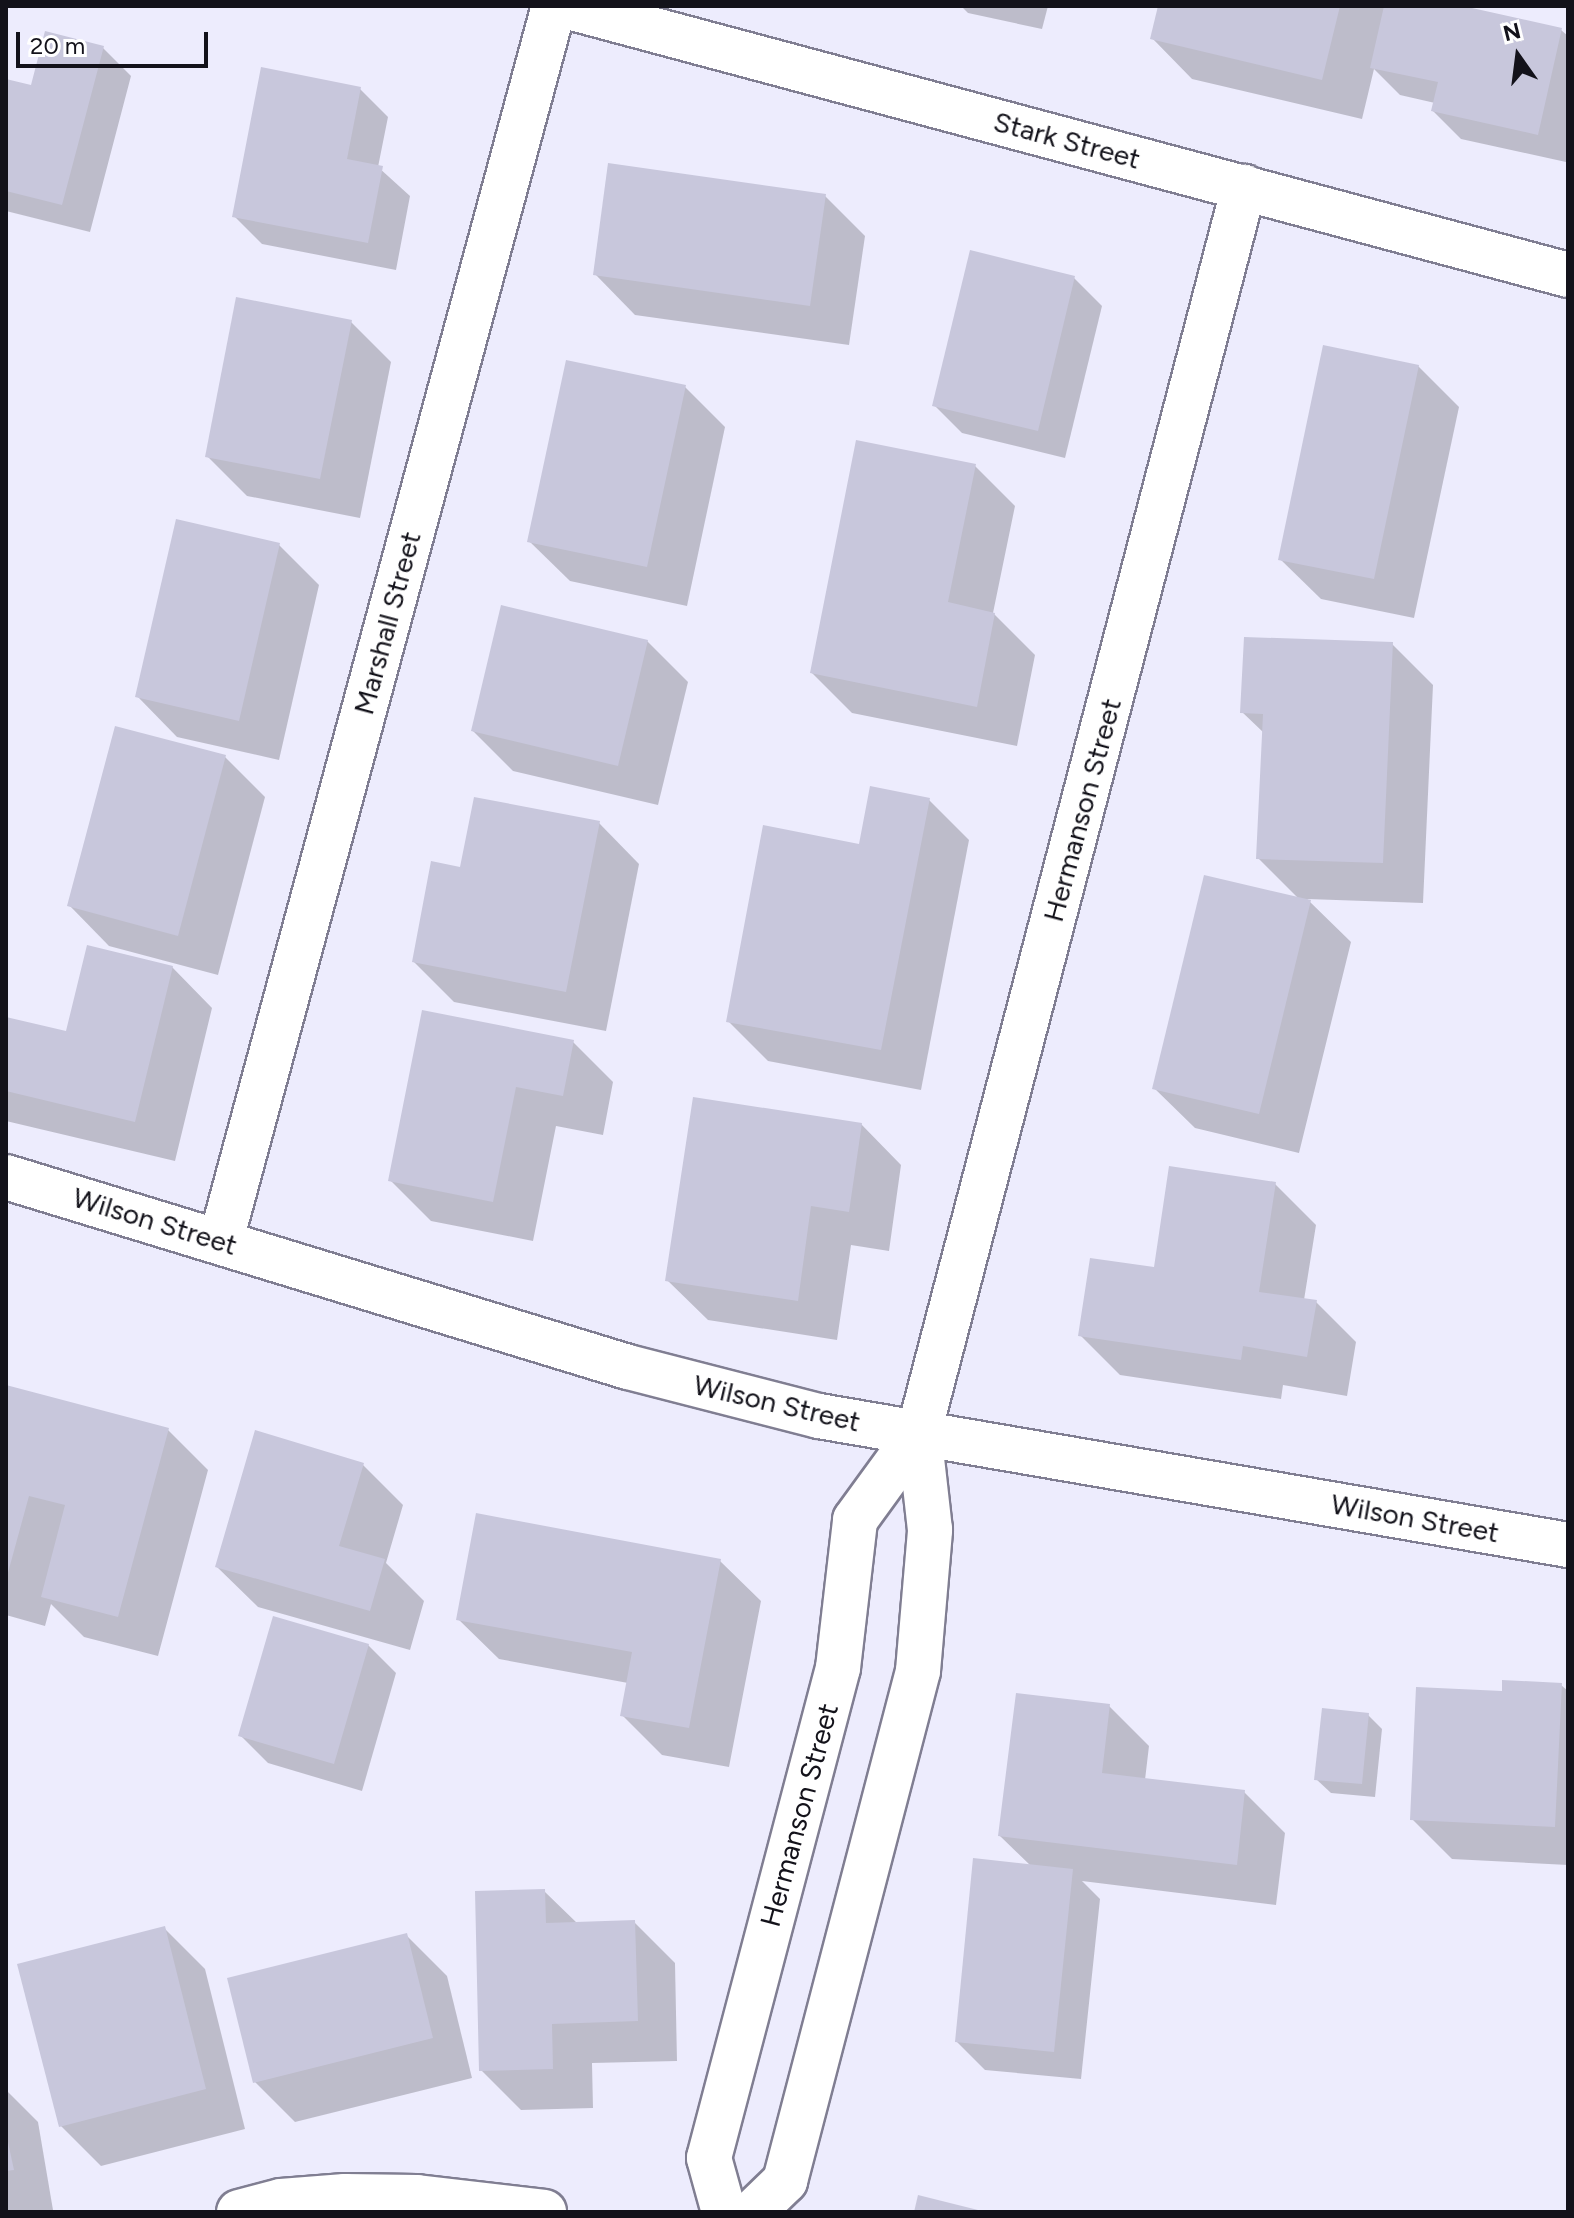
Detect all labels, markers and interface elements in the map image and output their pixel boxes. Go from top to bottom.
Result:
scale bar [20,16,212,66]
north arrow [1478,16,1558,96]
text: N [1501,17,1524,47]
text: 20 m [30,31,85,60]
street label: Stark Street [990,104,1144,176]
street label: Marshall Street [346,528,428,718]
street label: Hermanson Street [1036,695,1128,925]
street label: Wilson Street [69,1180,241,1262]
street label: Wilson Street [691,1368,863,1438]
street label: Wilson Street [1328,1487,1502,1549]
street label: Hermanson Street [753,1700,845,1930]

